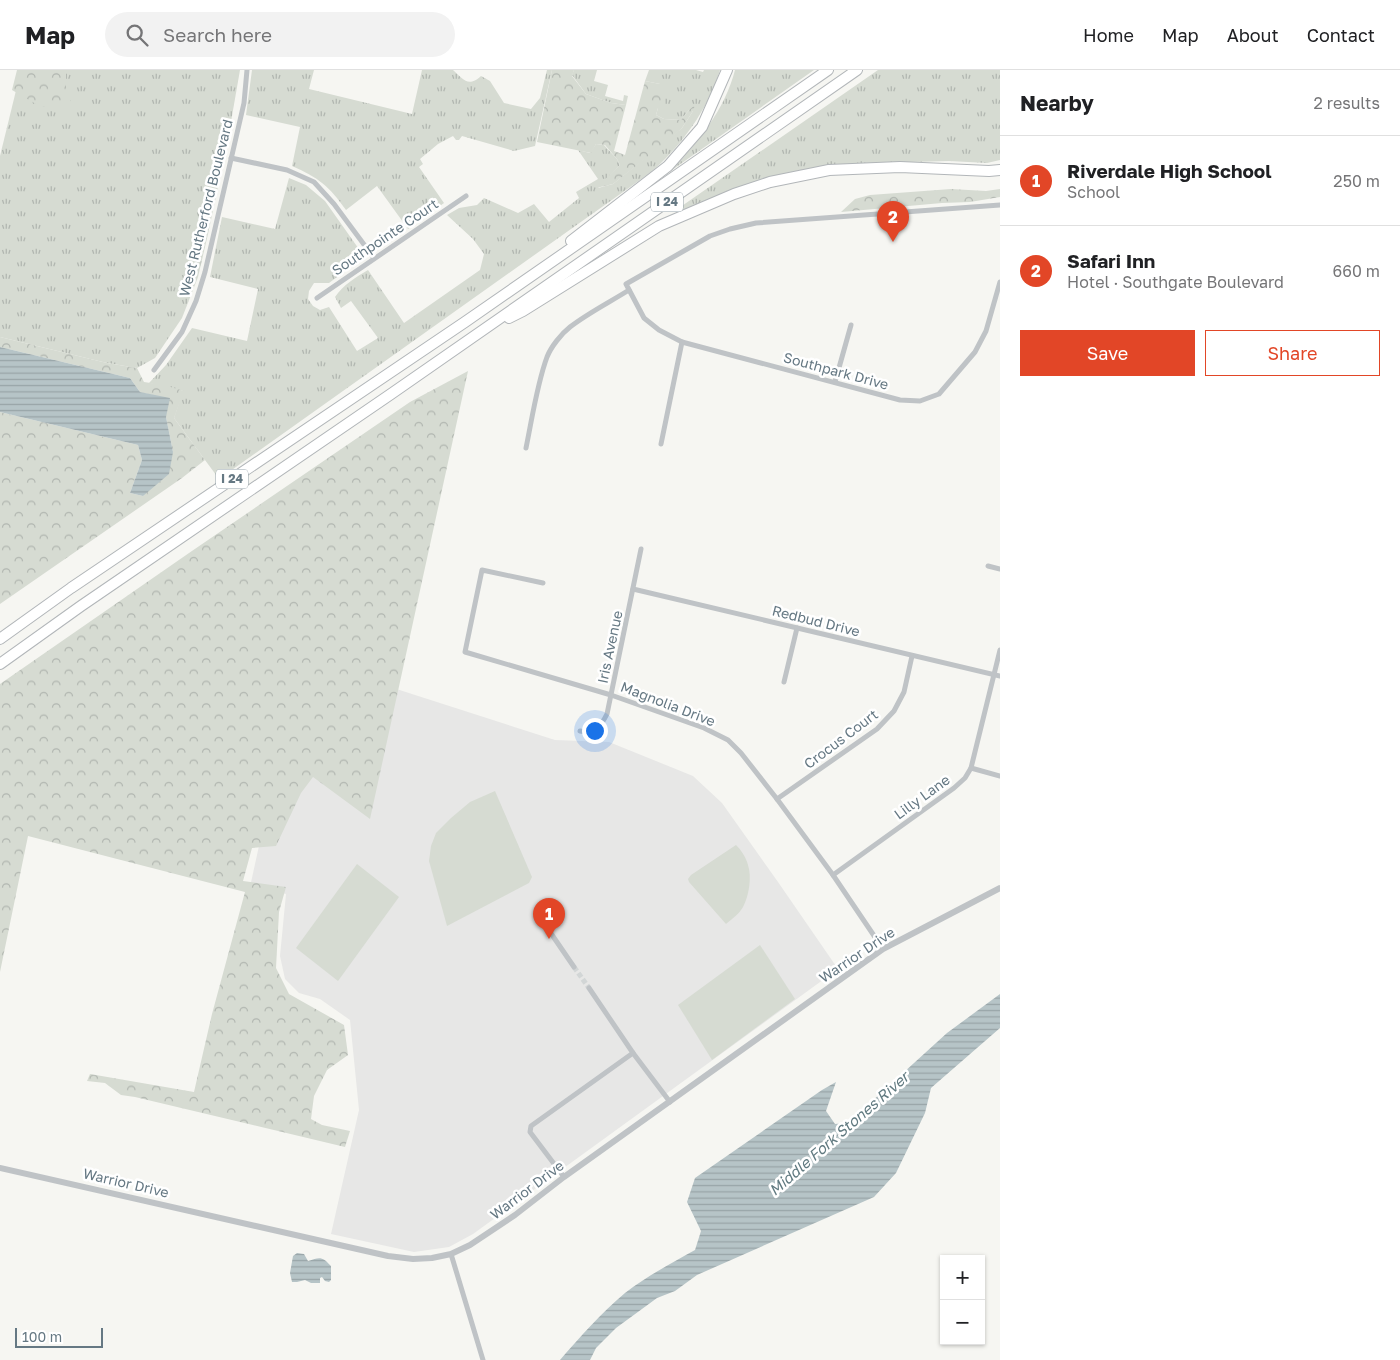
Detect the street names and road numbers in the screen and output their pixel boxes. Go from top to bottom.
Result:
street label: West Rutherford Boulevard [175,118,236,298]
road number: I 24 [651,192,683,212]
street label: Southpointe Court [328,195,441,278]
street label: Southpark Drive [782,348,891,393]
road number: I 24 [216,469,248,488]
street label: Redbud Drive [770,601,862,640]
street label: Iris Avenue [594,609,626,685]
street label: Magnolia Drive [618,678,718,729]
street label: Crocus Court [800,705,881,772]
street label: Lilly Lane [891,771,953,822]
street label: Warrior Drive [816,923,898,986]
street label: Warrior Drive [487,1156,567,1223]
street label: Warrior Drive [82,1164,171,1201]

